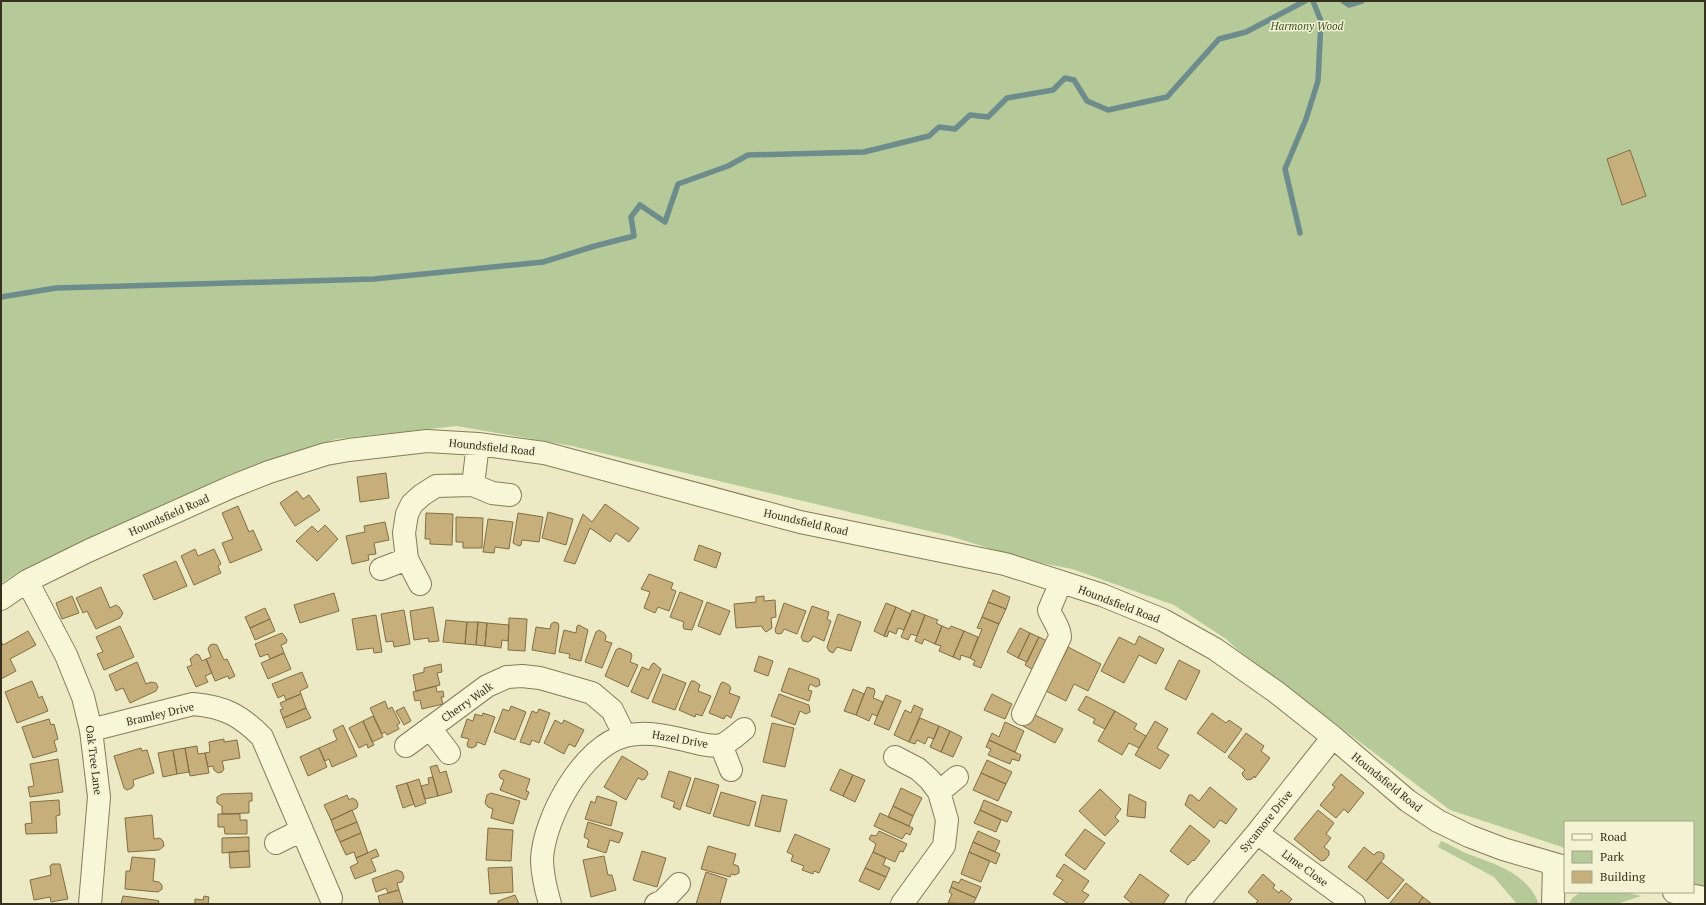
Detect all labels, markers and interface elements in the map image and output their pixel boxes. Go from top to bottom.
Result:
park label: Harmony Wood [1269,19,1344,33]
street label: Houndsfield Road [448,436,536,458]
street label: Houndsfield Road [127,491,211,539]
street label: Houndsfield Road [762,505,850,539]
street label: Houndsfield Road [1076,582,1162,626]
street label: Cherry Walk [438,679,496,725]
street label: Bramley Drive [125,699,196,729]
street label: Oak Tree Lane [83,724,105,796]
street label: Hazel Drive [651,727,710,751]
street label: Houndsfield Road [1349,749,1425,815]
street label: Sycamore Drive [1237,787,1296,855]
legend [1564,821,1694,893]
text: Road [1600,829,1627,844]
street label: Lime Close [1279,847,1331,890]
text: Park [1600,849,1625,864]
text: Building [1600,869,1646,884]

